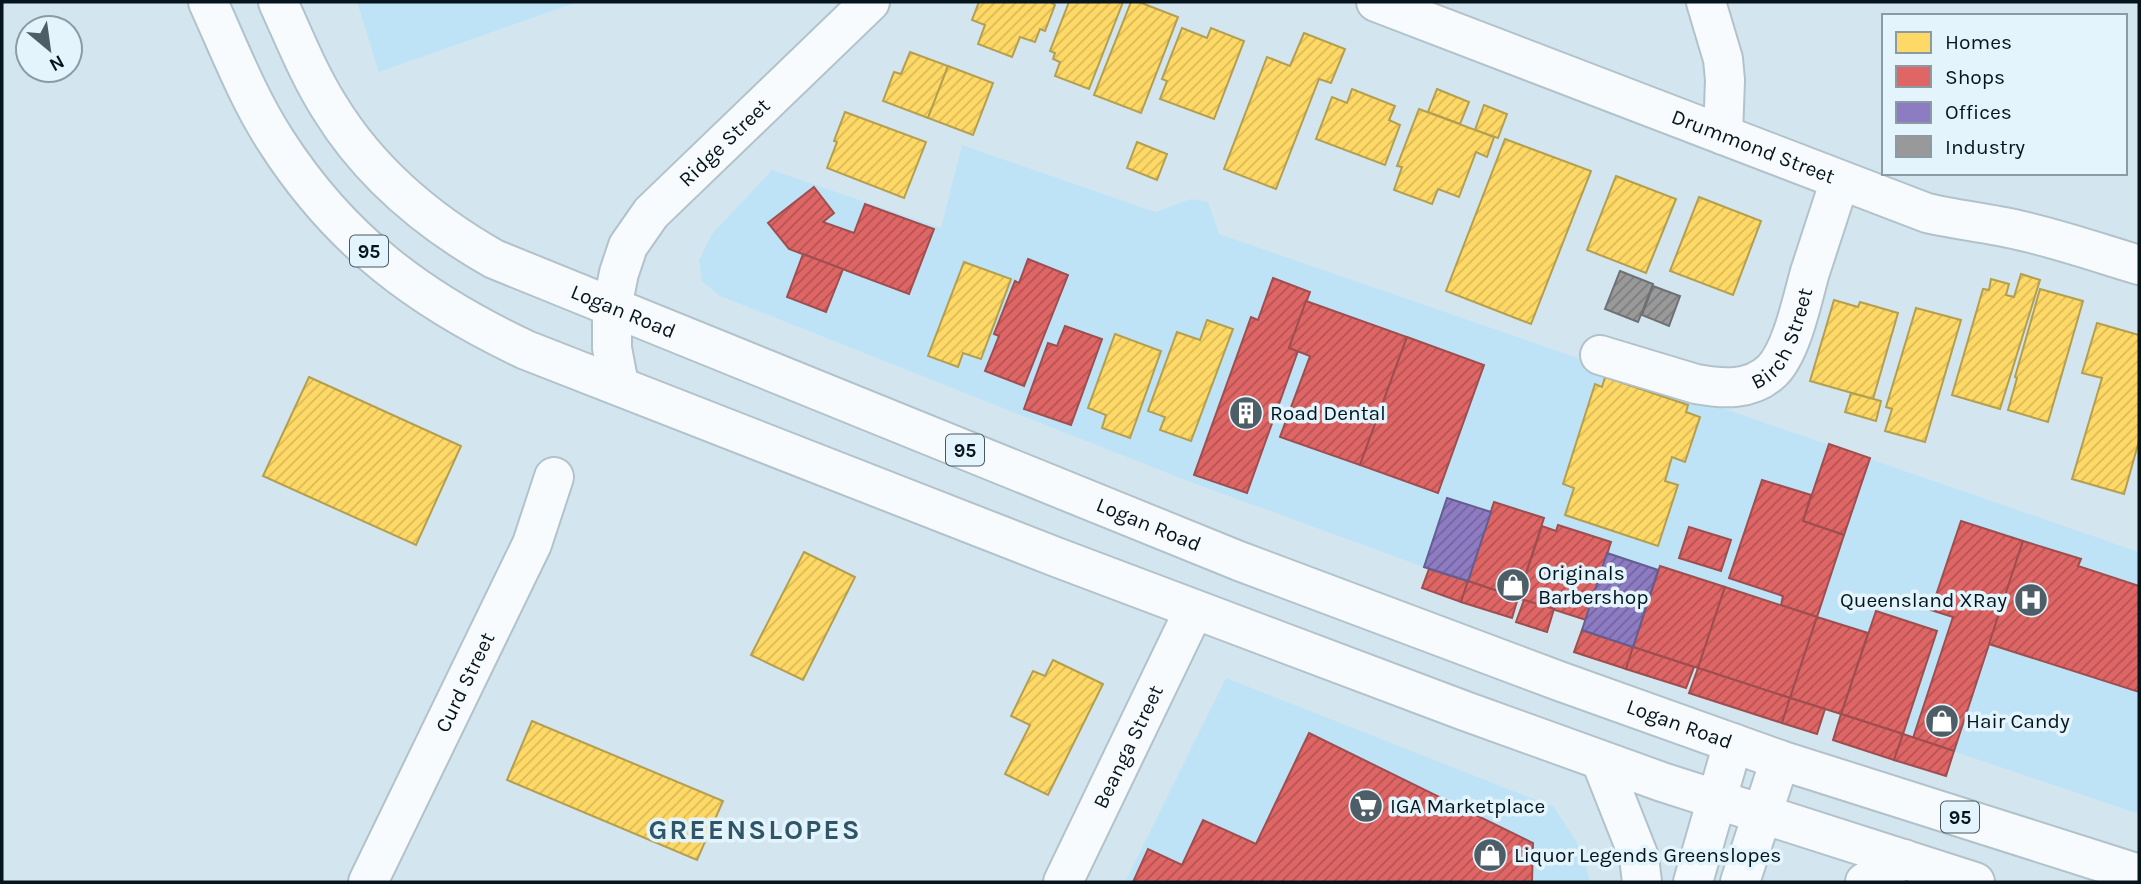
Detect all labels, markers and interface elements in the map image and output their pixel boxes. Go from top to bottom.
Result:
north arrow [14,14,84,84]
legend [1882,14,2127,175]
text: Homes [1945,30,2012,54]
text: N [45,50,68,76]
text: Shops [1945,65,2005,89]
street label: Ridge Street [674,93,775,192]
text: Offices [1945,100,2012,124]
street label: Drummond Street [1668,104,1838,189]
text: Industry [1945,135,2025,159]
road number: 95 [350,235,388,266]
street label: Logan Road [567,279,679,343]
street label: Birch Street [1747,285,1817,394]
building icon: Road Dental [1227,394,1265,432]
place label: Road Dental [1270,401,1386,425]
road number: 95 [946,435,984,466]
street label: Logan Road [1093,492,1205,556]
place label: Originals Barbershop [1538,561,1648,609]
shop icon: Originals Barbershop [1494,566,1532,604]
hospital icon: Queensland XRay [2012,581,2050,619]
place label: Queensland XRay [1840,588,2007,612]
street label: Curd Street [430,628,499,736]
street label: Beanga Street [1088,681,1168,813]
street label: Logan Road [1623,694,1736,754]
shop icon: Hair Candy [1923,702,1961,740]
place label: Hair Candy [1966,709,2070,733]
supermarket icon: IGA Marketplace [1347,787,1385,825]
place label: IGA Marketplace [1390,794,1545,818]
road number: 95 [1941,802,1979,832]
district label: GREENSLOPES [648,813,862,846]
shop icon: Liquor Legends Greenslopes [1471,836,1509,874]
place label: Liquor Legends Greenslopes [1514,843,1781,867]

